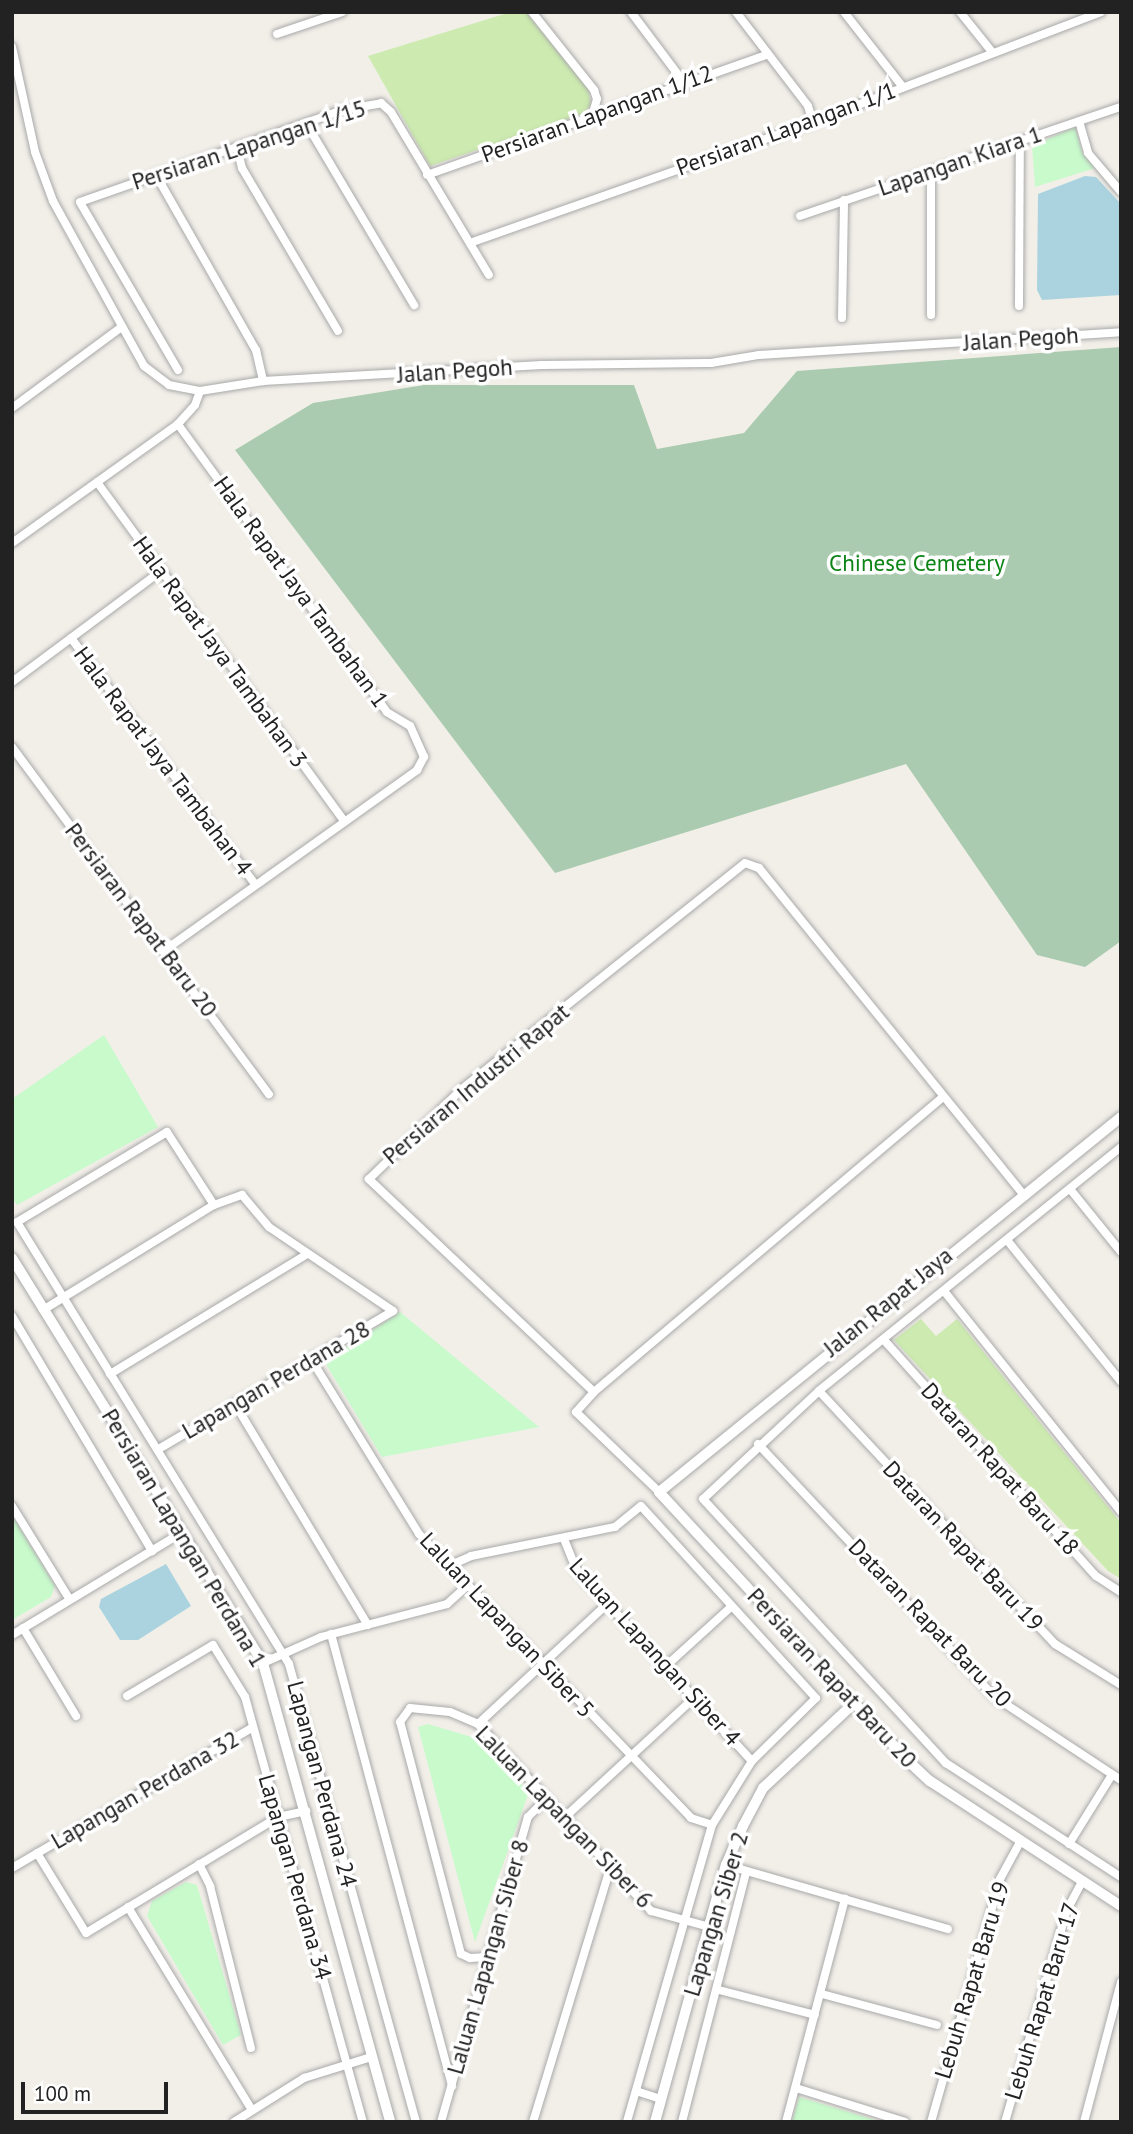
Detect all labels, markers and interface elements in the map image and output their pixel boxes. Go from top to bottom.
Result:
street label: Persiaran Lapangan 1/12 [478,59,716,169]
street label: Persiaran Lapangan 1/1 [672,76,900,182]
street label: Persiaran Lapangan 1/15 [129,94,369,196]
street label: Lapangan Kiara 1 [875,120,1045,202]
street label: Jalan Pegoh [962,321,1080,357]
street label: Jalan Pegoh [396,353,514,389]
street label: Hala Rapat Jaya Tambahan 1 [208,471,394,713]
street label: Hala Rapat Jaya Tambahan 3 [127,531,313,773]
park label: Chinese Cemetery [829,549,1005,577]
street label: Hala Rapat Jaya Tambahan 4 [68,641,258,881]
street label: Persiaran Rapat Baru 20 [59,818,223,1022]
street label: Persiaran Industri Rapat [377,998,575,1170]
street label: Jalan Rapat Jaya [818,1242,958,1362]
street label: Lapangan Perdana 28 [177,1315,375,1445]
street label: Dataran Rapat Baru 18 [915,1377,1085,1561]
street label: Persiaran Lapangan Perdana 1 [96,1404,272,1672]
street label: Dataran Rapat Baru 19 [877,1455,1049,1637]
street label: Laluan Lapangan Siber 5 [414,1527,600,1723]
street label: Dataran Rapat Baru 20 [843,1533,1017,1713]
street label: Laluan Lapangan Siber 4 [564,1553,746,1751]
street label: Persiaran Rapat Baru 20 [742,1582,922,1774]
street label: Lapangan Perdana 24 [281,1678,363,1890]
street label: Laluan Lapangan Siber 6 [470,1720,658,1914]
street label: Lapangan Perdana 32 [46,1725,244,1855]
street label: Lapangan Perdana 34 [252,1771,338,1983]
street label: Lapangan Siber 2 [678,1828,754,2000]
street label: Laluan Lapangan Siber 8 [441,1836,535,2078]
street label: Lebuh Rapat Baru 19 [929,1878,1015,2082]
street label: Lebuh Rapat Baru 17 [999,1899,1085,2103]
scale bar [24,2068,172,2112]
text: 100 m [34,2080,91,2107]

